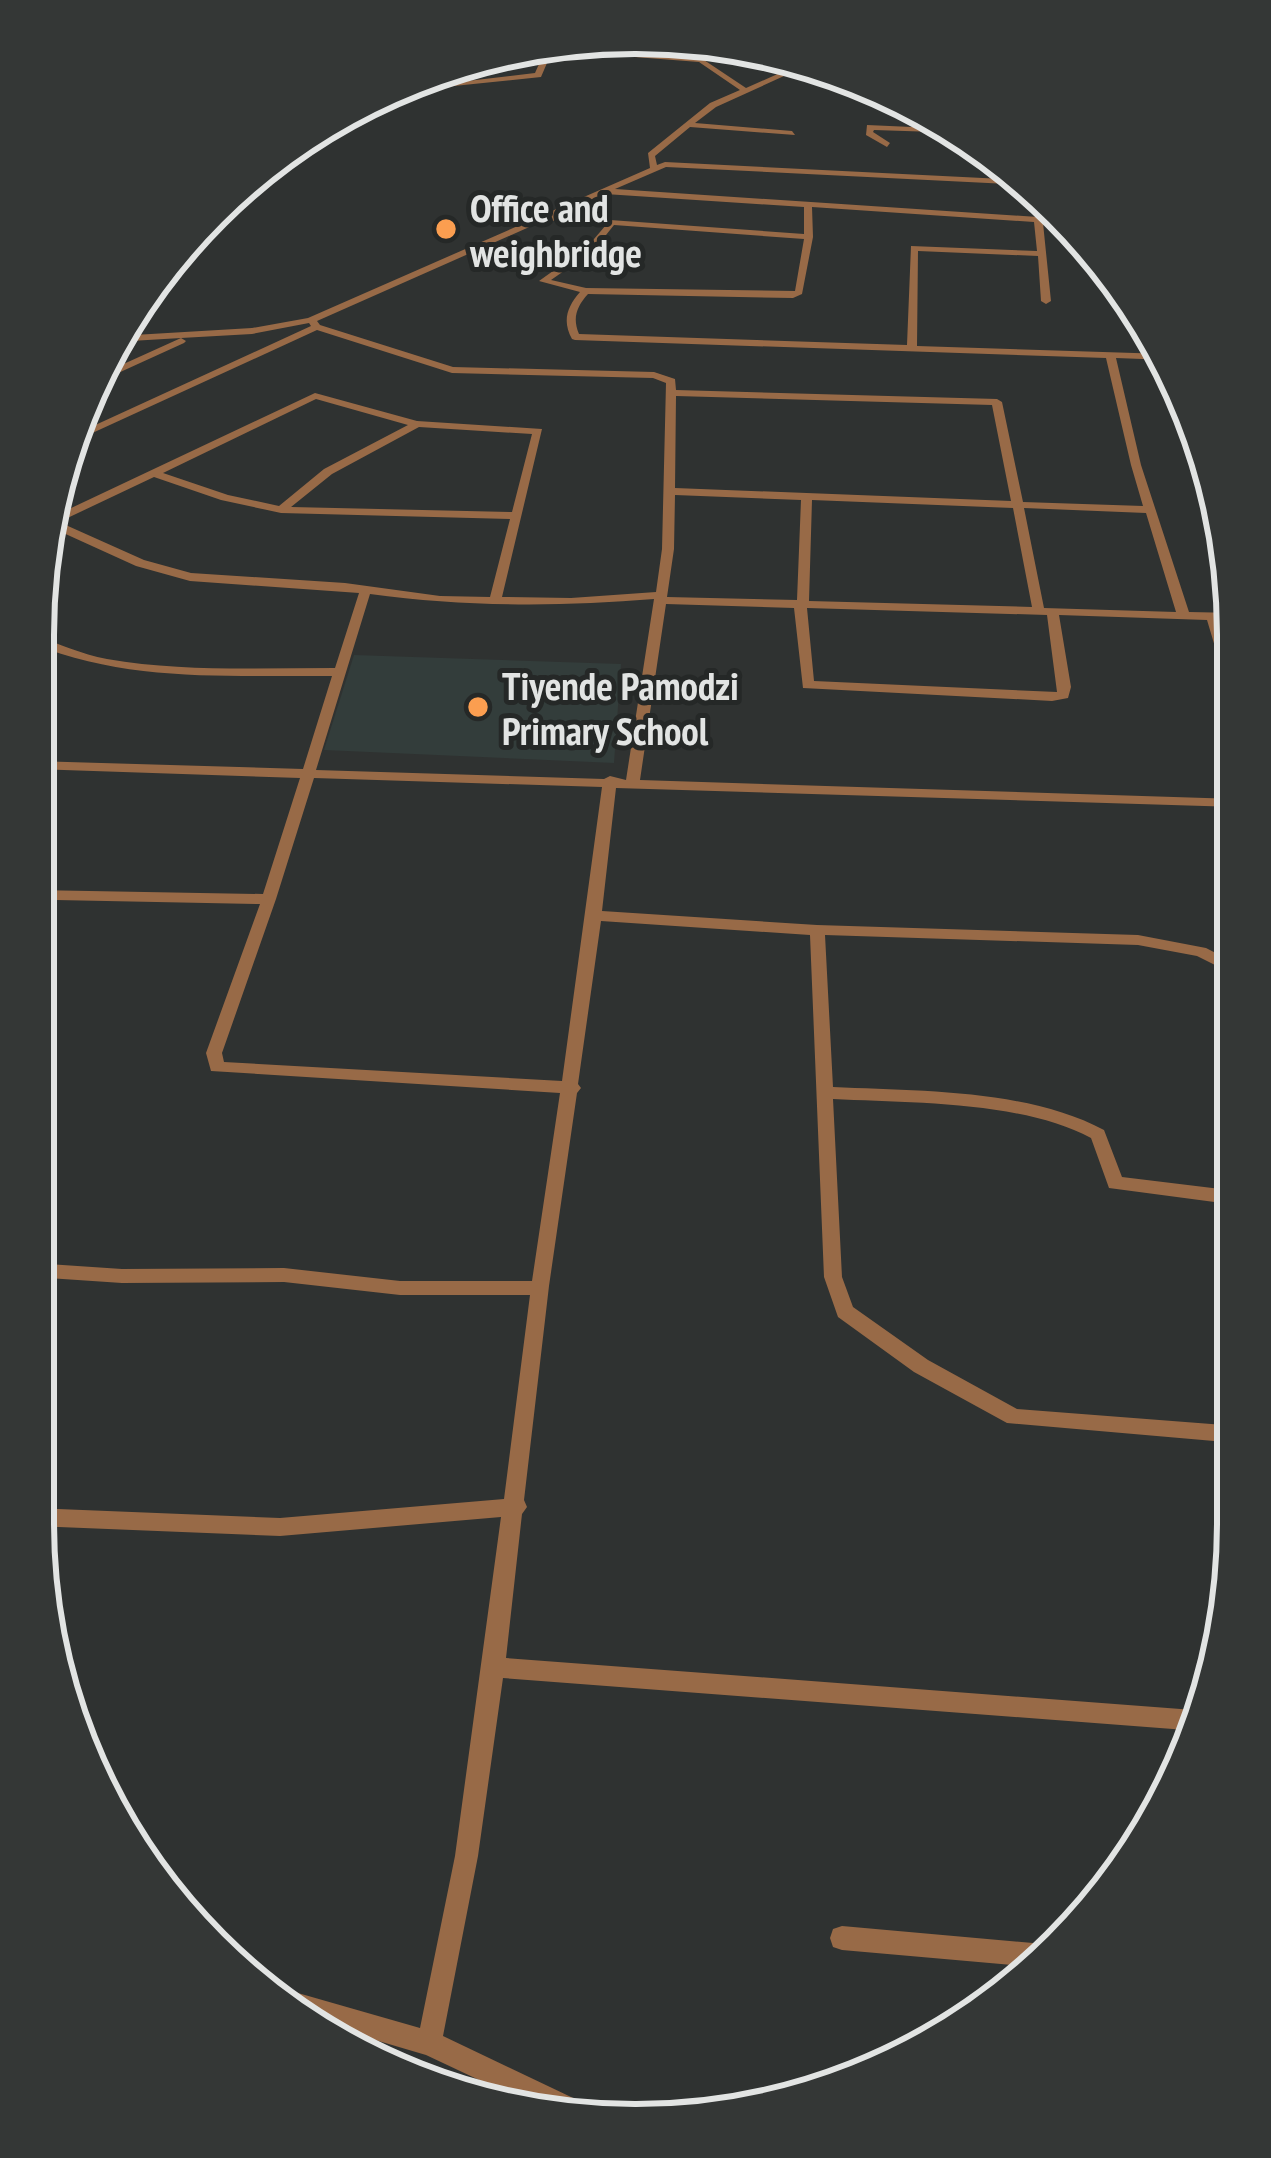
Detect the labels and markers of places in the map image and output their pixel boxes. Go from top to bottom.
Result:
place label: Office and weighbridge [469,182,642,278]
marker: Office and weighbridge [433,216,459,242]
place label: Tiyende Pamodzi Primary School [502,660,739,756]
marker: Tiyende Pamodzi Primary School [465,694,491,720]

